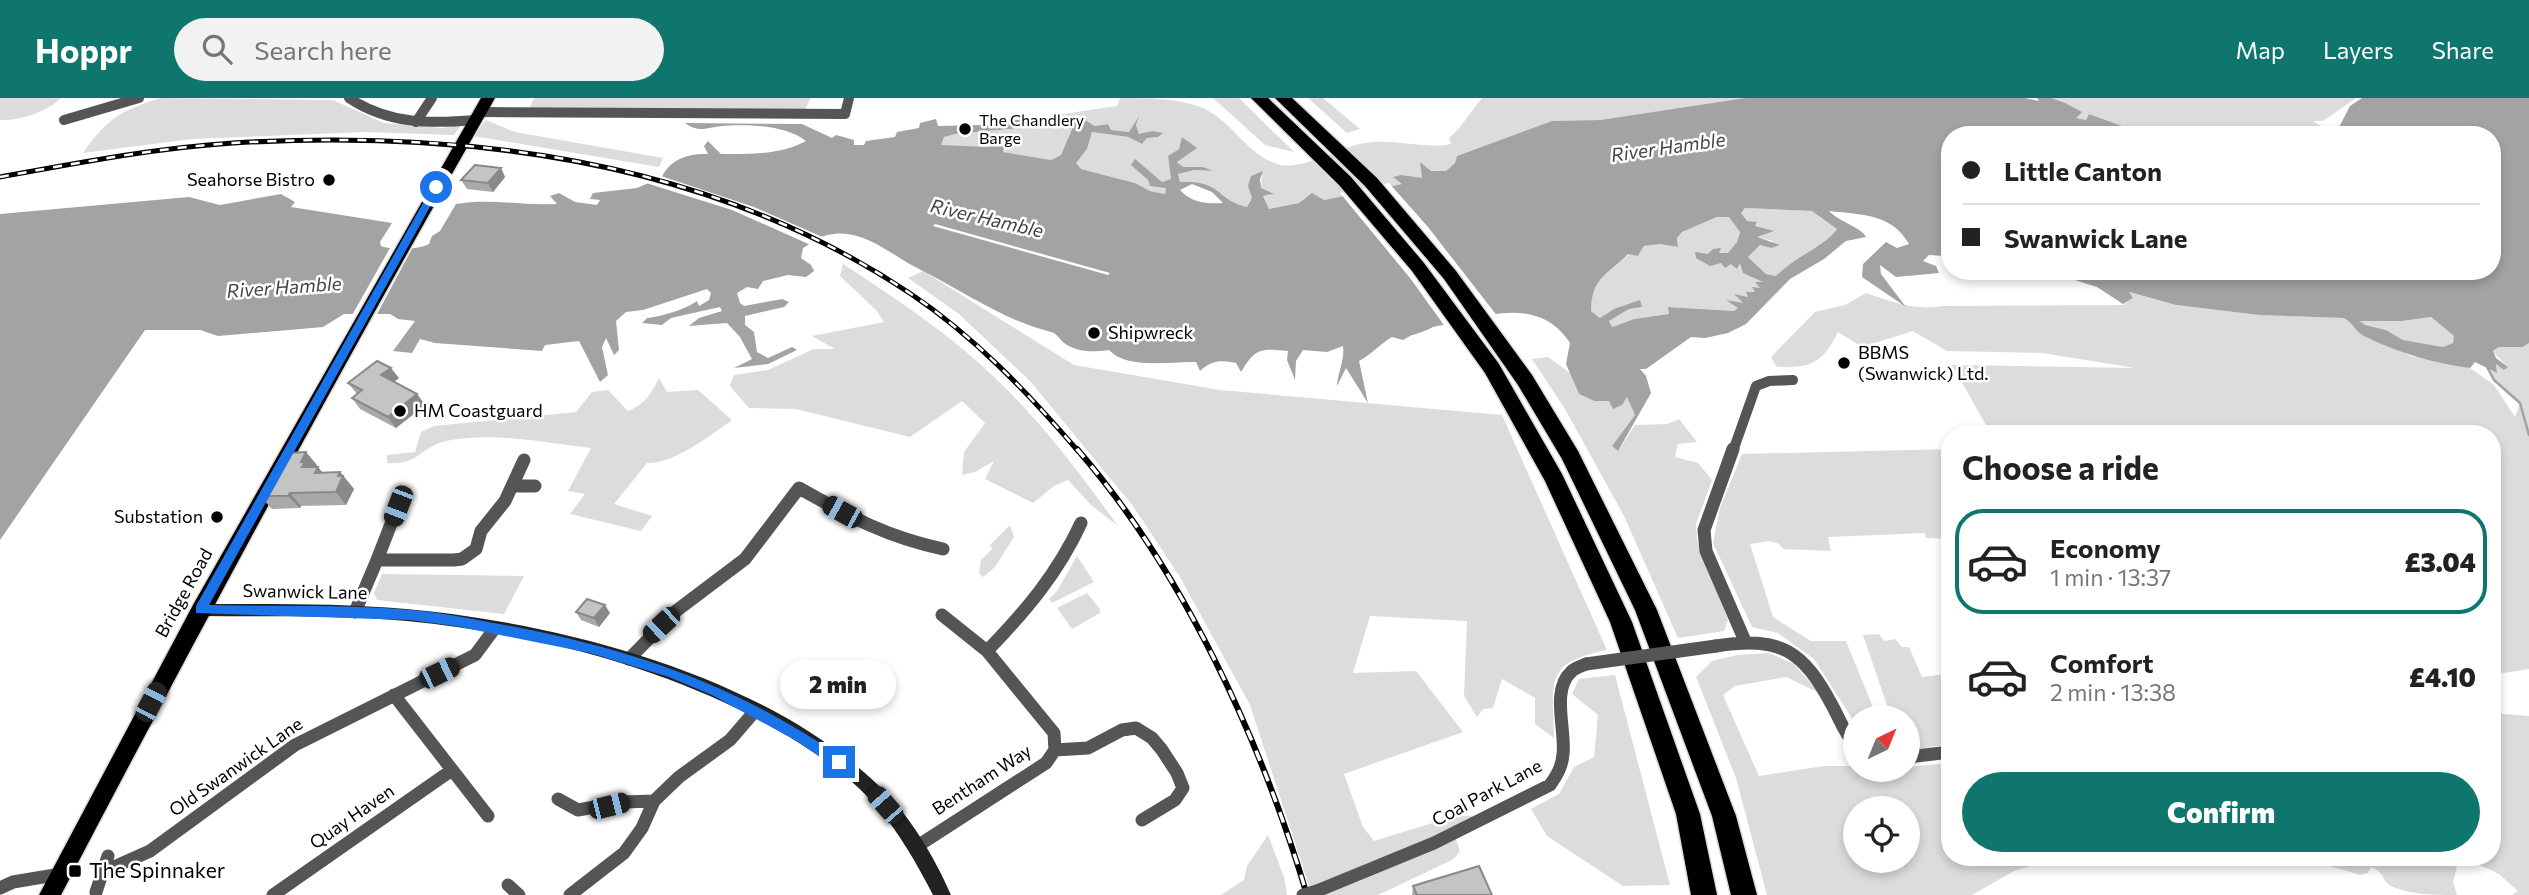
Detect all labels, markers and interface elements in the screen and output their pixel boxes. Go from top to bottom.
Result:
search box [174,18,664,81]
text: Hoppr [35,29,132,70]
icon: search [198,30,236,68]
text: Search here [254,34,392,65]
text: Map [2236,35,2285,64]
text: Layers [2323,35,2394,64]
text: Share [2432,35,2494,64]
place label: The Chandlery Barge [979,110,1084,147]
marker: The Chandlery Barge [957,121,973,137]
water label: River Hamble [1609,127,1727,166]
text: Little Canton [2004,155,2162,186]
place label: Seahorse Bistro [187,168,315,190]
route start [420,171,452,203]
marker: Seahorse Bistro [321,172,337,188]
water label: River Hamble [928,193,1046,242]
text: Swanwick Lane [2004,222,2188,253]
water label: River Hamble [226,271,342,302]
place label: Shipwreck [1108,321,1194,343]
marker: Shipwreck [1086,325,1102,341]
place label: BBMS (Swanwick) Ltd. [1858,341,1989,384]
marker: BBMS (Swanwick) Ltd. [1836,355,1852,371]
place label: HM Coastguard [414,399,543,421]
marker: HM Coastguard [392,403,408,419]
text: Choose a ride [1962,447,2159,487]
car [381,483,416,529]
car [819,493,866,531]
place label: Substation [114,505,203,527]
marker: Substation [209,509,225,525]
icon: car [1966,530,2029,593]
text: Economy [2050,532,2161,563]
street label: Bridge Road [150,544,217,641]
text: £3.04 [2404,546,2476,577]
text: 1 min · 13:37 [2050,563,2171,591]
street label: Swanwick Lane [243,579,367,603]
car [639,603,684,647]
icon: car [1966,645,2029,708]
text: Comfort [2050,647,2153,678]
car [416,654,463,692]
callout: 2 min [781,660,897,710]
text: £4.10 [2409,661,2476,692]
text: 2 min [809,670,867,698]
text: 2 min · 13:38 [2050,678,2176,706]
car [132,679,171,725]
north arrow [1843,705,1920,782]
map controls [1843,705,1920,873]
street label: Old Swanwick Lane [165,712,306,820]
street label: Bentham Way [928,739,1035,819]
route end [823,746,855,778]
street label: Coal Park Lane [1428,754,1545,830]
button: Confirm [1962,772,2480,852]
street label: Quay Haven [305,779,398,853]
car [864,782,907,828]
car [587,791,632,821]
button: locate [1843,796,1920,873]
place label: The Spinnaker [89,857,225,882]
marker: The Spinnaker [67,863,83,879]

